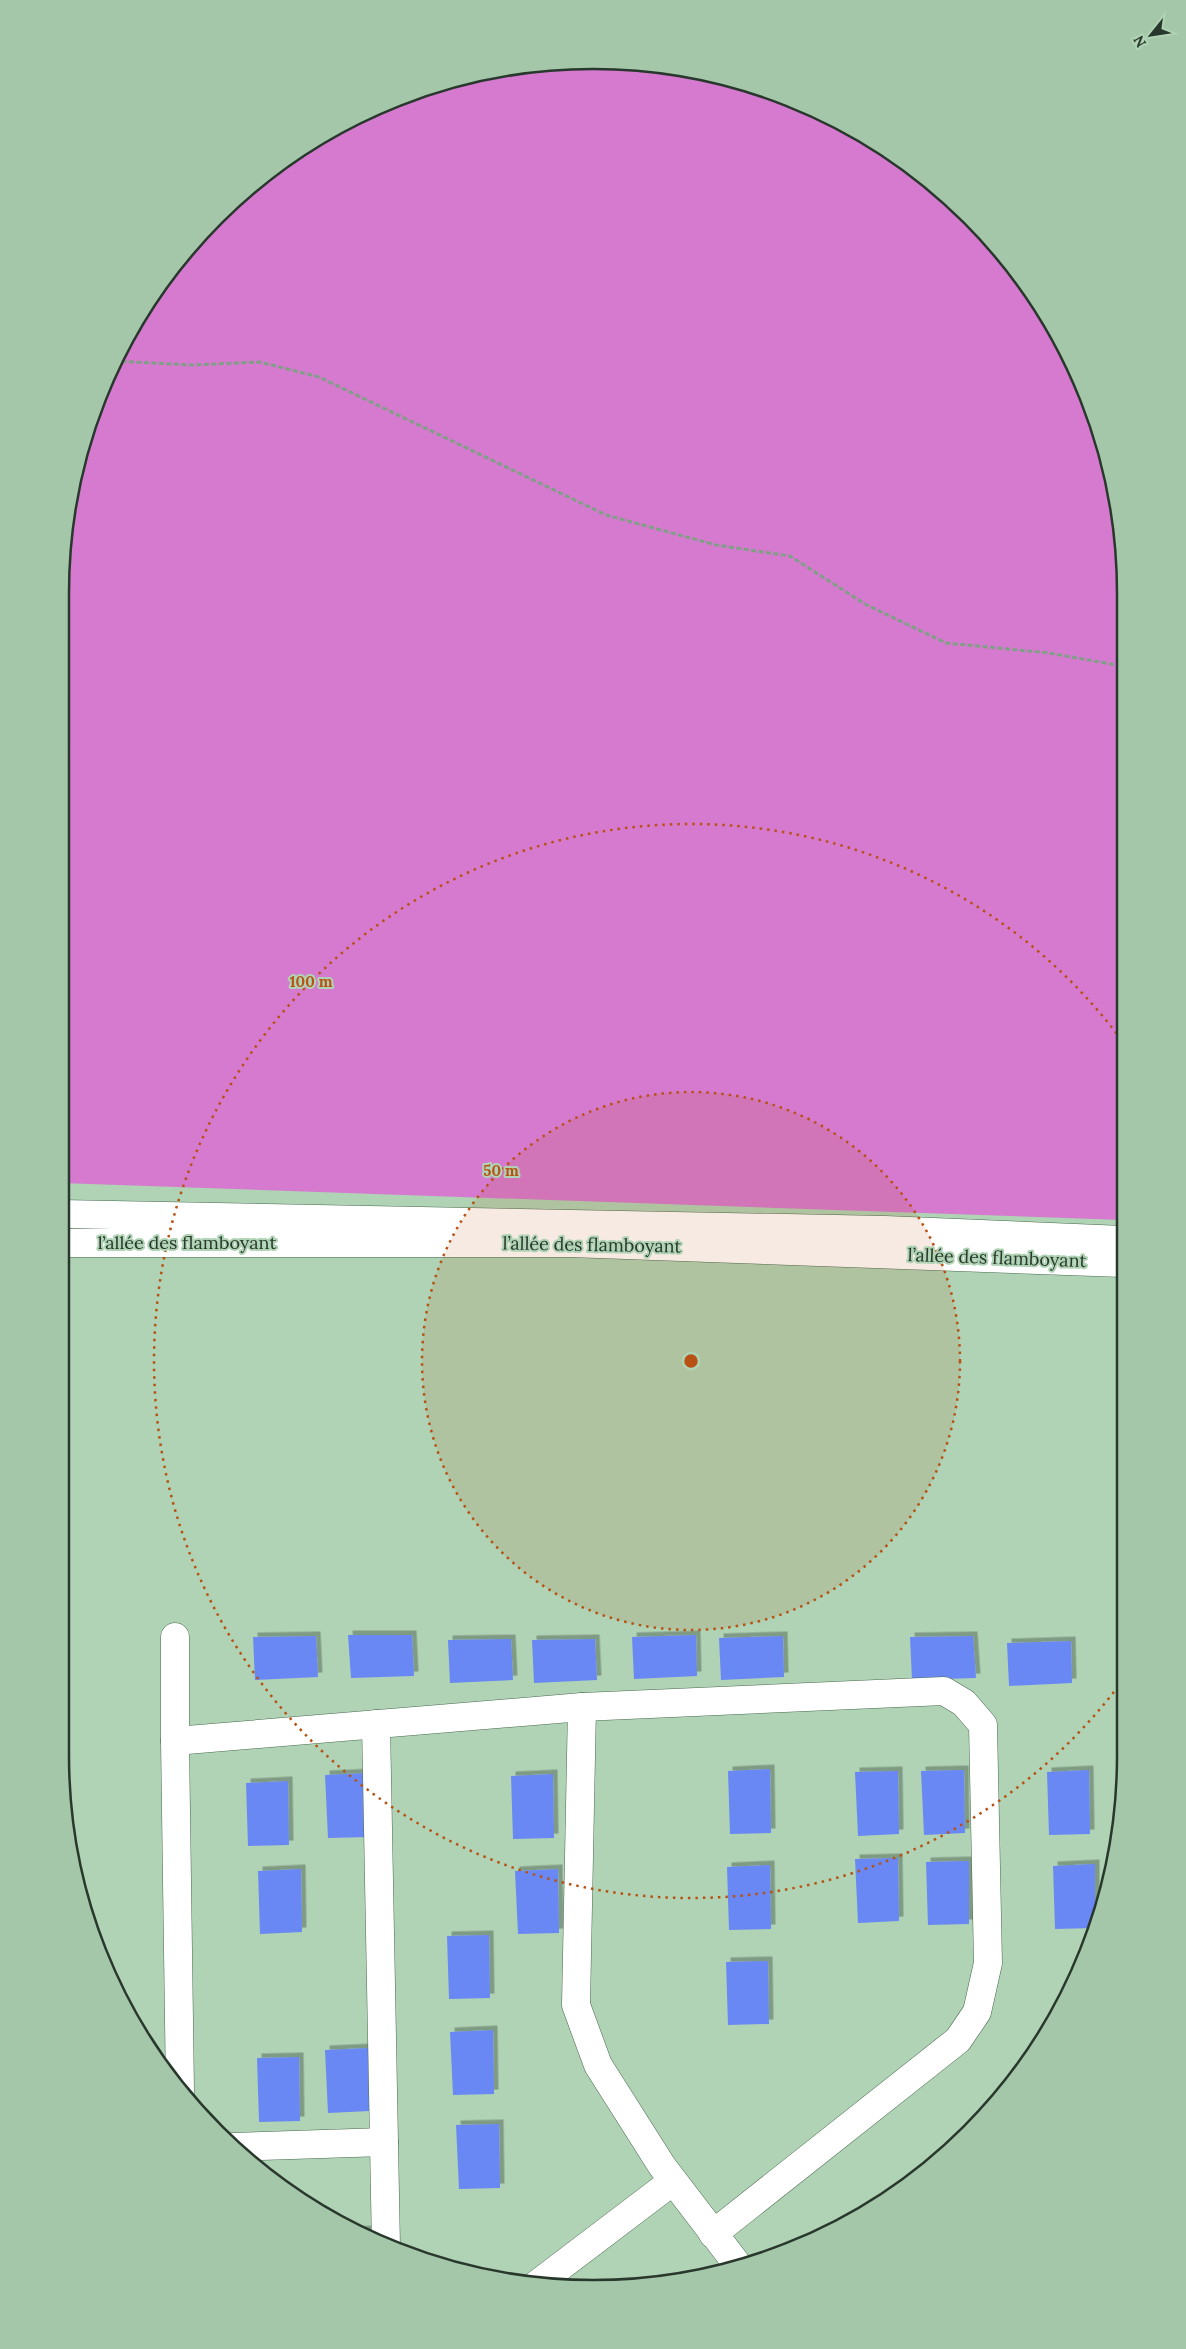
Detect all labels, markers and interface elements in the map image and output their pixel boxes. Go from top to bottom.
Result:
north arrow [1126,10,1176,60]
text: N [1129,32,1150,51]
text: 100 m [290,972,333,991]
text: 50 m [483,1161,519,1180]
street label: l’allée des flamboyant [98,1231,276,1254]
street label: l’allée des flamboyant [502,1231,682,1258]
street label: l’allée des flamboyant [907,1243,1087,1272]
centre of rings [682,1352,700,1370]

